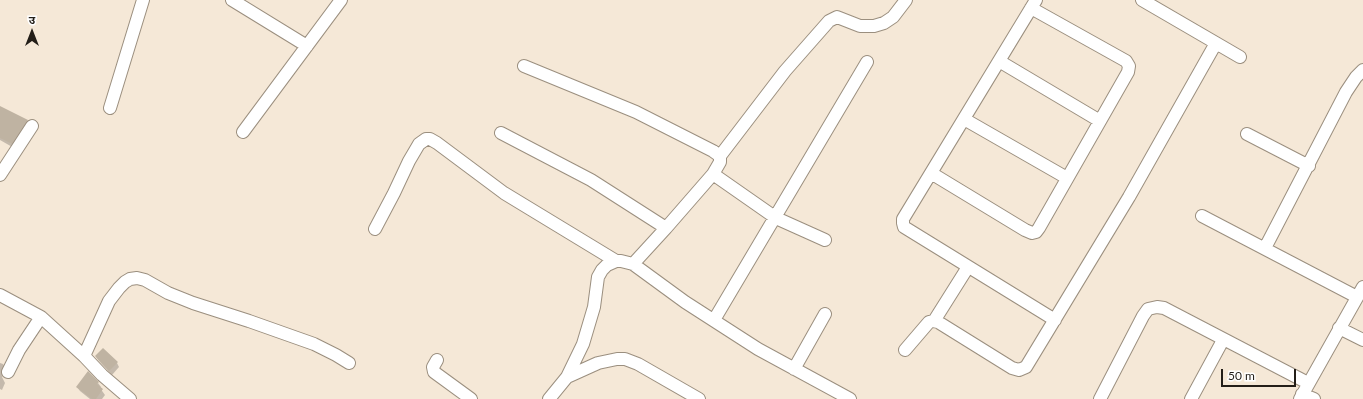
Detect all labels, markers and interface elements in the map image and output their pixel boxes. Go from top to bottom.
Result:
north arrow [12,12,52,52]
text: उ [29,13,35,26]
scale bar [1223,361,1298,387]
text: 50 m [1228,368,1255,383]

